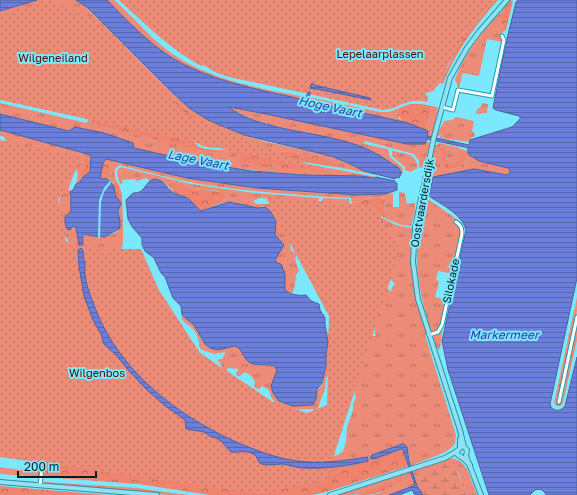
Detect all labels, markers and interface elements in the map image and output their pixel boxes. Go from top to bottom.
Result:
park label: Lepelaarplassen [336,47,424,60]
park label: Wilgeneiland [18,51,88,64]
water label: Hoge Vaart [297,92,364,121]
water label: Lage Vaart [166,146,231,173]
street label: Oostvaardersdijk [407,158,436,248]
street label: Silokade [439,257,462,304]
water label: Markermeer [469,327,541,342]
park label: Wilgenbos [69,366,125,379]
scale bar [18,453,96,479]
text: 200 m [24,459,59,474]

